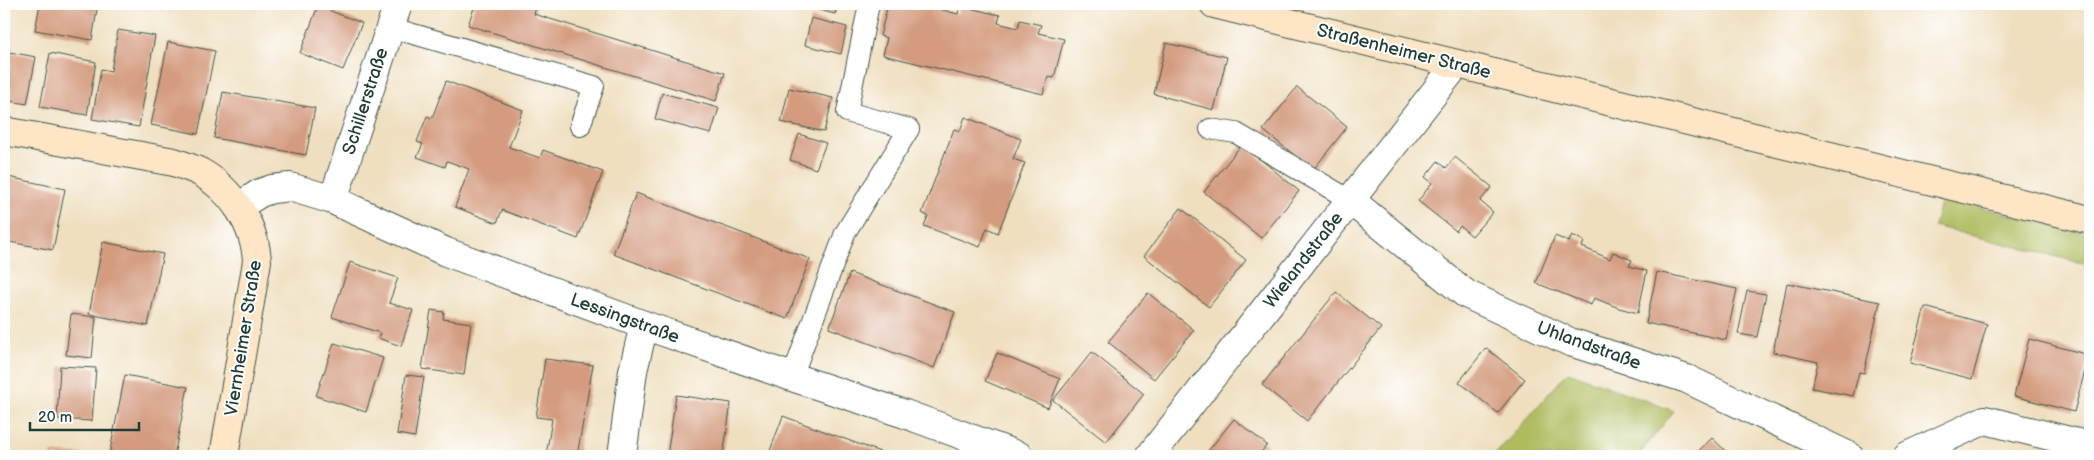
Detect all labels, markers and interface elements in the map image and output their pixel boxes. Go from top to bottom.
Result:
street label: Straßenheimer Straße [1315,20,1493,83]
street label: Schillerstraße [338,45,393,157]
street label: Wielandstraße [1259,208,1348,313]
street label: Viernheimer Straße [221,258,266,418]
street label: Lessingstraße [567,289,683,348]
street label: Uhlandstraße [1534,317,1644,374]
scale bar [30,400,139,432]
text: 20 m [38,408,72,427]

